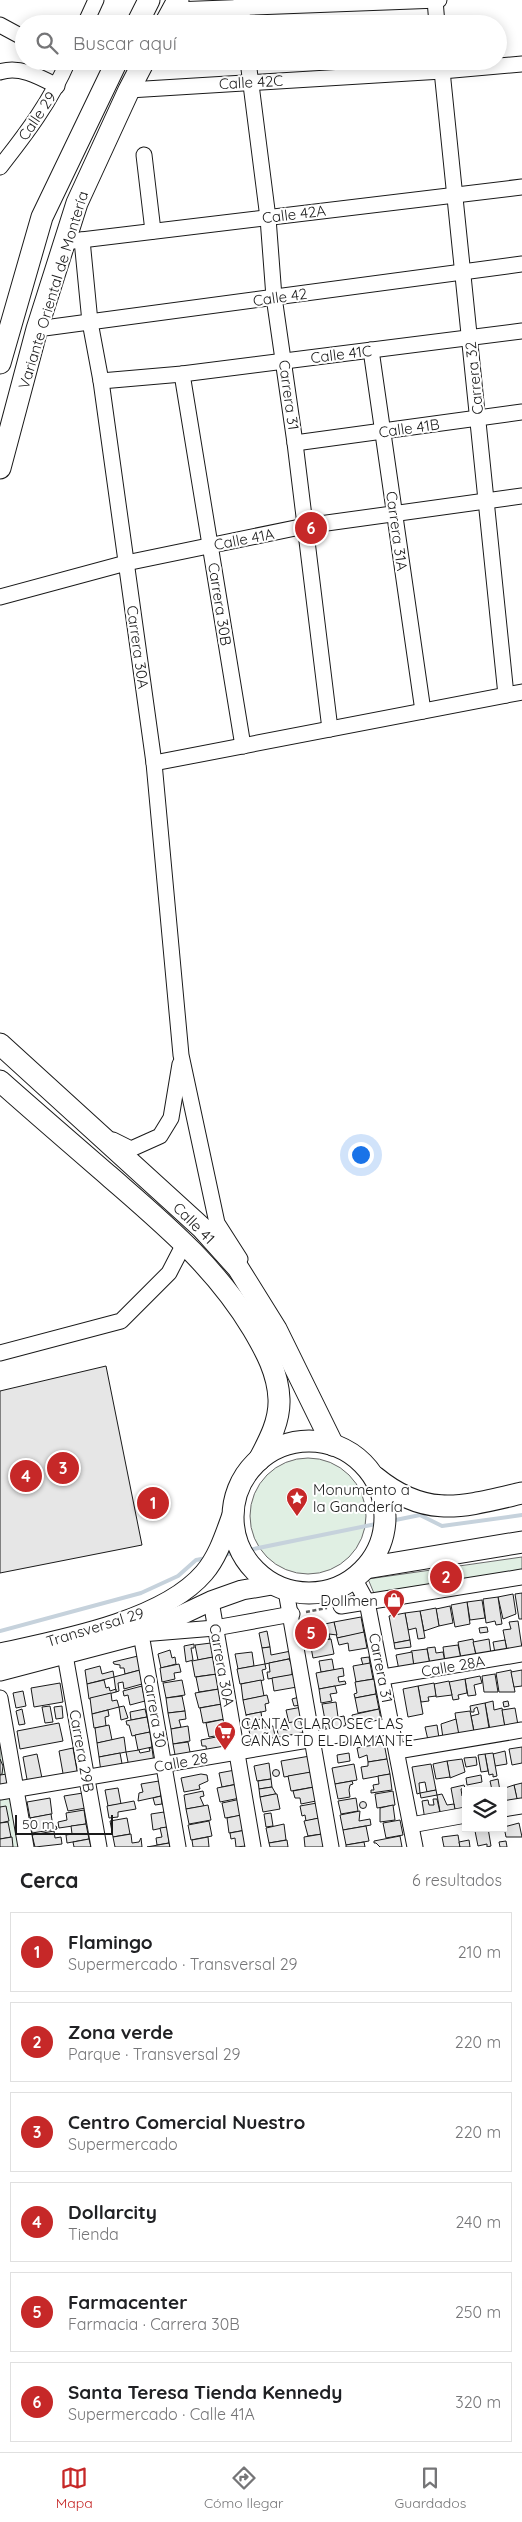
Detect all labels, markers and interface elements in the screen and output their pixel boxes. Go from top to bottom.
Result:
search box [15,15,507,70]
icon: search [33,29,61,57]
text: Buscar aquí [73,31,177,55]
street label: Calle 42C [218,71,284,93]
street label: Calle 29 [14,88,60,144]
street label: Variante Oriental de Montería [14,189,92,391]
street label: Calle 42A [261,201,327,227]
street label: Calle 42 [252,284,308,310]
street label: Carrera 32 [461,340,487,416]
street label: Calle 41C [309,341,373,367]
street label: Carrera 31 [275,359,303,431]
street label: Calle 41B [377,414,441,442]
street label: Carrera 31A [382,490,412,572]
pin: 6 [295,509,327,547]
street label: Calle 41A [212,524,276,554]
street label: Carrera 30B [204,561,236,647]
street label: Carrera 30A [123,604,153,690]
your location [348,1142,374,1168]
street label: Calle 41 [169,1198,219,1248]
pin: 3 [47,1449,79,1487]
pin: 4 [10,1457,42,1495]
place label: Monumento a la Ganadería [313,1480,410,1516]
pin: 1 [137,1484,169,1522]
place icon: Monumento a la Ganadería [285,1486,309,1517]
pin: 2 [430,1558,462,1596]
shop icon: Dollmen [382,1588,406,1619]
place label: Dollmen [320,1591,378,1610]
street label: Transversal 29 [44,1603,146,1651]
pin: 5 [295,1614,327,1652]
street label: Carrera 30A [205,1622,239,1708]
street label: Carrera 31 [365,1631,397,1705]
street label: Calle 28A [420,1651,487,1681]
street label: Carrera 30 [139,1673,171,1749]
street label: Carrera 29B [65,1708,99,1794]
place label: CANTA CLARO SEC LAS CAÑAS TD EL DIAMANTE [241,1714,413,1750]
supermarket icon: CANTA CLARO SEC LAS CAÑAS TD EL DIAMANTE [213,1720,237,1751]
street label: Calle 28 [152,1748,210,1776]
map controls [462,1787,507,1832]
button: layers [462,1787,507,1832]
scale bar [15,1812,112,1835]
text: 50 m [22,1815,55,1833]
text: Cerca [20,1867,78,1893]
text: 6 resultados [412,1870,502,1890]
text: Flamingo [68,1930,153,1954]
text: 1 [34,1942,40,1962]
text: 210 m [458,1942,501,1962]
text: Supermercado · Transversal 29 [68,1954,298,1974]
text: Zona verde [68,2020,173,2044]
text: 2 [32,2032,42,2052]
text: 220 m [455,2032,501,2052]
text: Parque · Transversal 29 [68,2044,241,2064]
text: Centro Comercial Nuestro [68,2110,305,2134]
text: 3 [33,2122,41,2142]
text: 220 m [455,2122,501,2142]
text: Supermercado [68,2134,178,2154]
text: Dollarcity [68,2200,157,2224]
text: 4 [32,2212,42,2232]
text: 240 m [455,2212,501,2232]
text: Tienda [68,2224,119,2244]
text: Farmacenter [68,2290,187,2314]
text: 5 [32,2302,42,2322]
text: 250 m [455,2302,501,2322]
text: Farmacia · Carrera 30B [68,2314,240,2334]
text: Santa Teresa Tienda Kennedy [68,2380,342,2404]
text: 6 [33,2392,41,2412]
text: 320 m [455,2392,501,2412]
text: Supermercado · Calle 41A [68,2404,255,2424]
tab: Mapa [56,2464,93,2512]
tab: Cómo llegar [204,2464,283,2512]
tab: Guardados [395,2464,466,2512]

